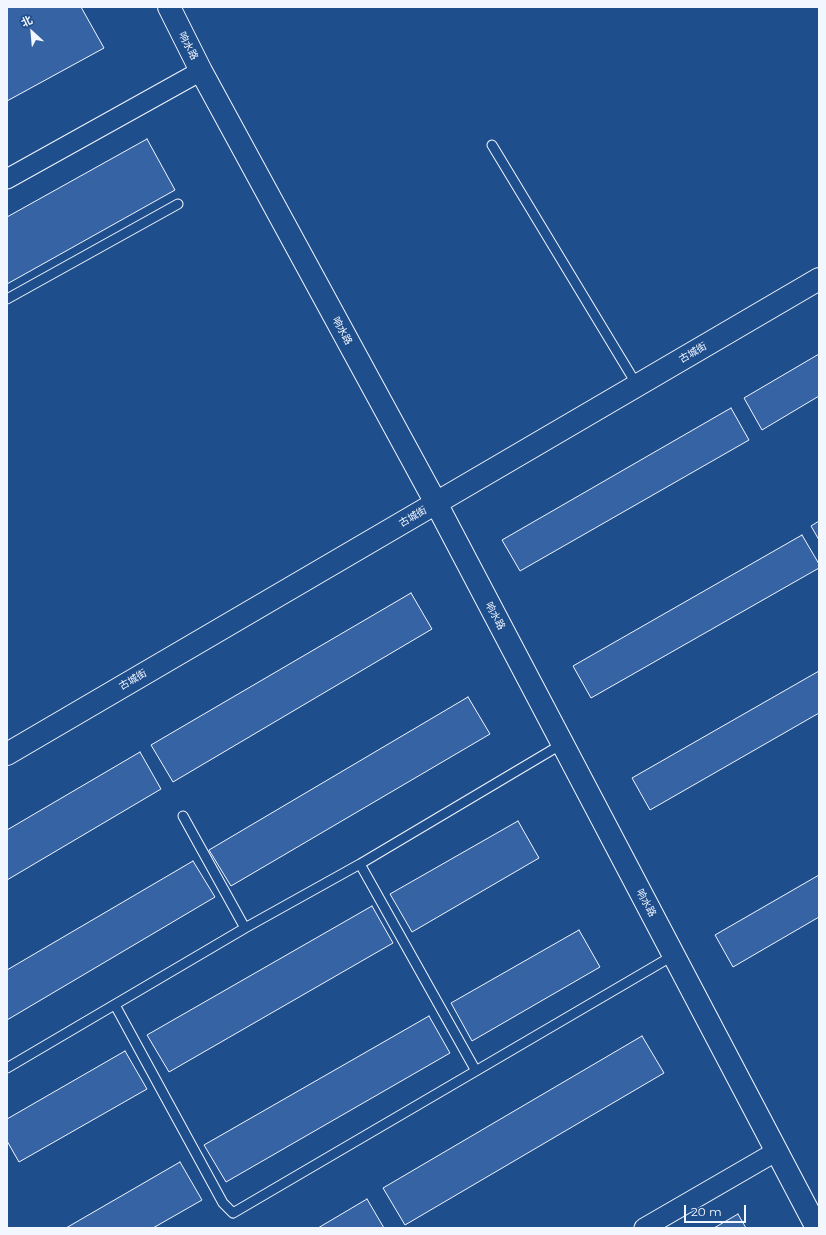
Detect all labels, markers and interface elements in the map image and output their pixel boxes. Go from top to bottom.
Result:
north arrow [12,12,52,52]
text: 北 [19,13,35,30]
street label: 响水路 [176,30,200,62]
street label: 响水路 [329,315,355,347]
street label: 古城街 [677,340,709,366]
street label: 古城街 [397,504,429,530]
street label: 响水路 [483,600,507,632]
street label: 古城街 [117,667,149,693]
street label: 响水路 [634,887,658,919]
scale bar [686,1197,748,1223]
text: 20 m [691,1204,722,1219]

